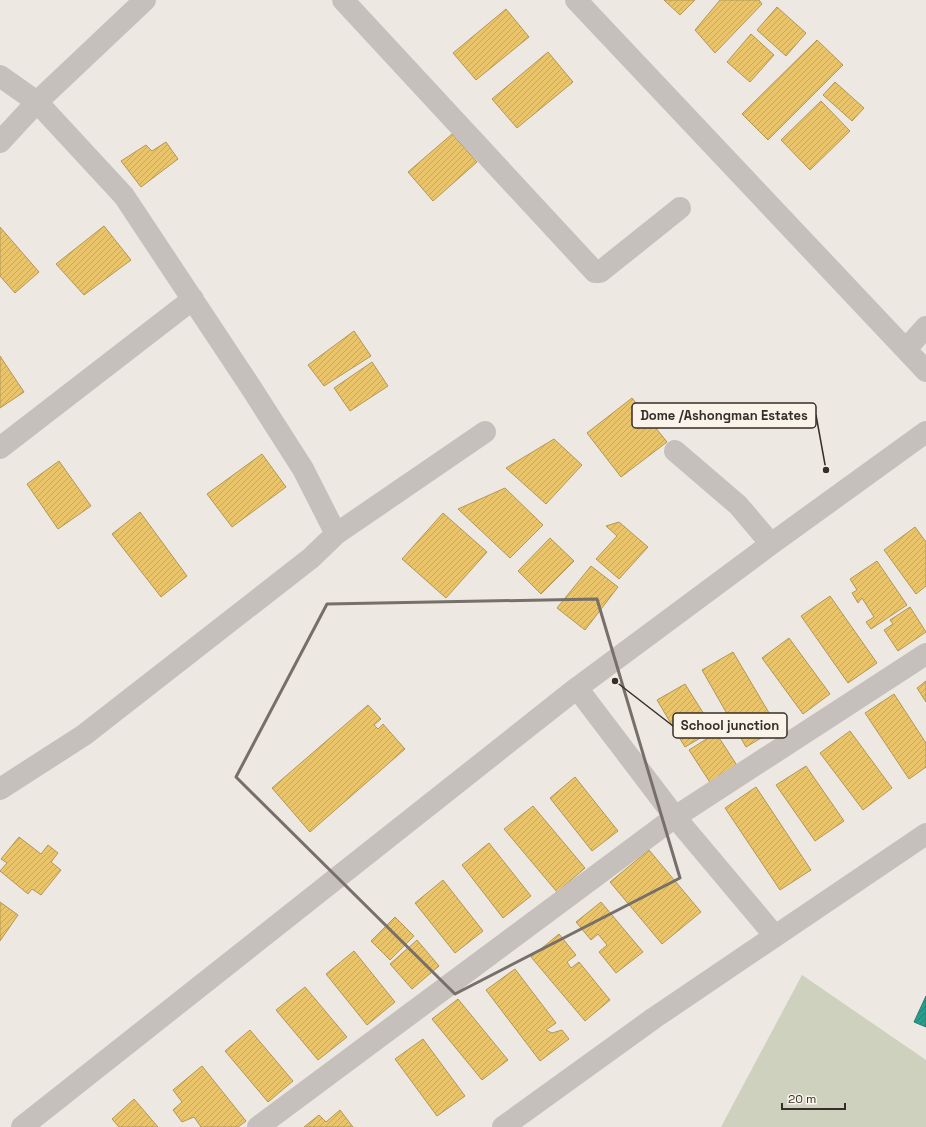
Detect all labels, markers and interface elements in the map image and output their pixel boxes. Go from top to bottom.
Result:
callout: Dome /Ashongman Estates [632,403,816,428]
text: Dome /Ashongman Estates [640,407,808,424]
callout: School junction [673,713,787,738]
text: School junction [681,717,779,734]
scale bar [782,1085,845,1111]
text: 20 m [788,1091,816,1107]

